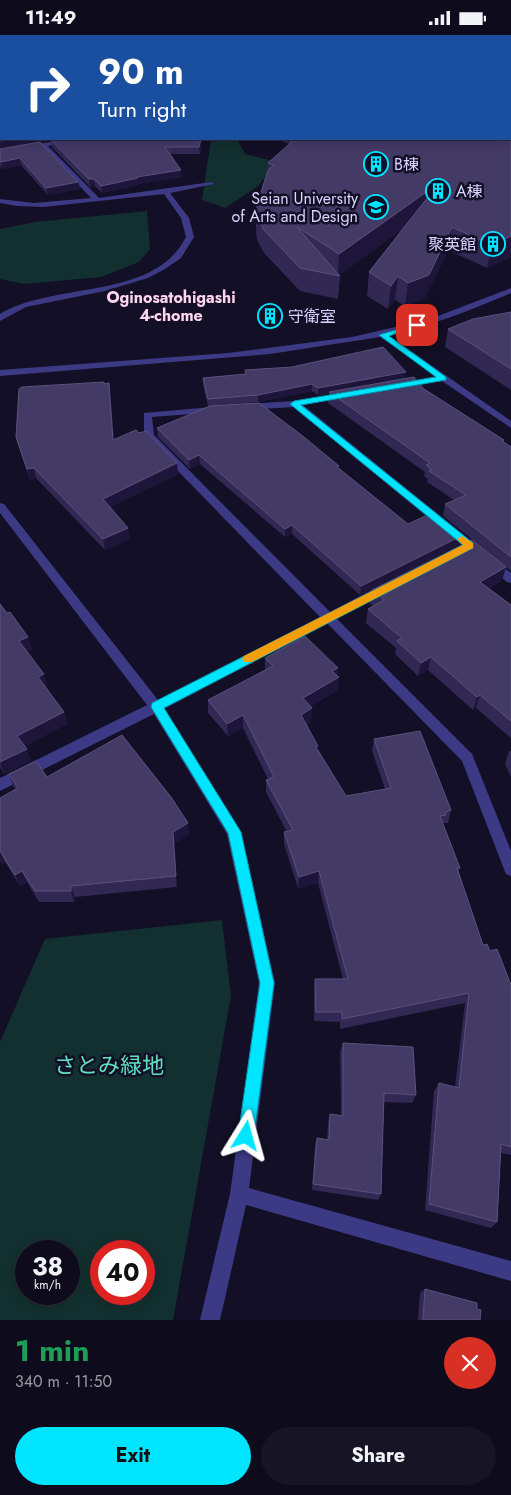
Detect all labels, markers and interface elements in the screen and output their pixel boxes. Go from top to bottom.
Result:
text: 11:49 [25,4,76,31]
text: 90 m [98,47,184,97]
icon: right [15,55,80,120]
text: Turn right [98,93,186,125]
building icon: B棟 [363,151,389,177]
place label: B棟 [394,153,419,176]
building icon: A棟 [425,178,451,204]
place label: A棟 [456,180,483,203]
place label: Seian University of Arts and Design [231,187,359,228]
school or university icon: Seian University of Arts and Design [363,194,389,220]
building icon: 聚英館 [480,231,506,257]
place label: 聚英館 [428,233,476,256]
district label: Oginosatohigashi 4-chome [106,286,236,327]
building icon: 守衛室 [257,303,283,329]
pin [396,304,438,346]
place label: 守衛室 [288,305,336,328]
icon: arrive [403,311,431,339]
park label: さとみ緑地 [54,1049,164,1081]
position arrow [219,1109,271,1161]
speed limit sign: 40 [90,1240,155,1305]
text: 38 [32,1248,63,1284]
text: km/h [34,1276,61,1294]
text: 1 min [15,1329,89,1372]
button: close [444,1337,496,1389]
text: 340 m · 11:50 [15,1370,112,1393]
button: Exit [15,1427,251,1485]
button: Share [261,1427,496,1485]

